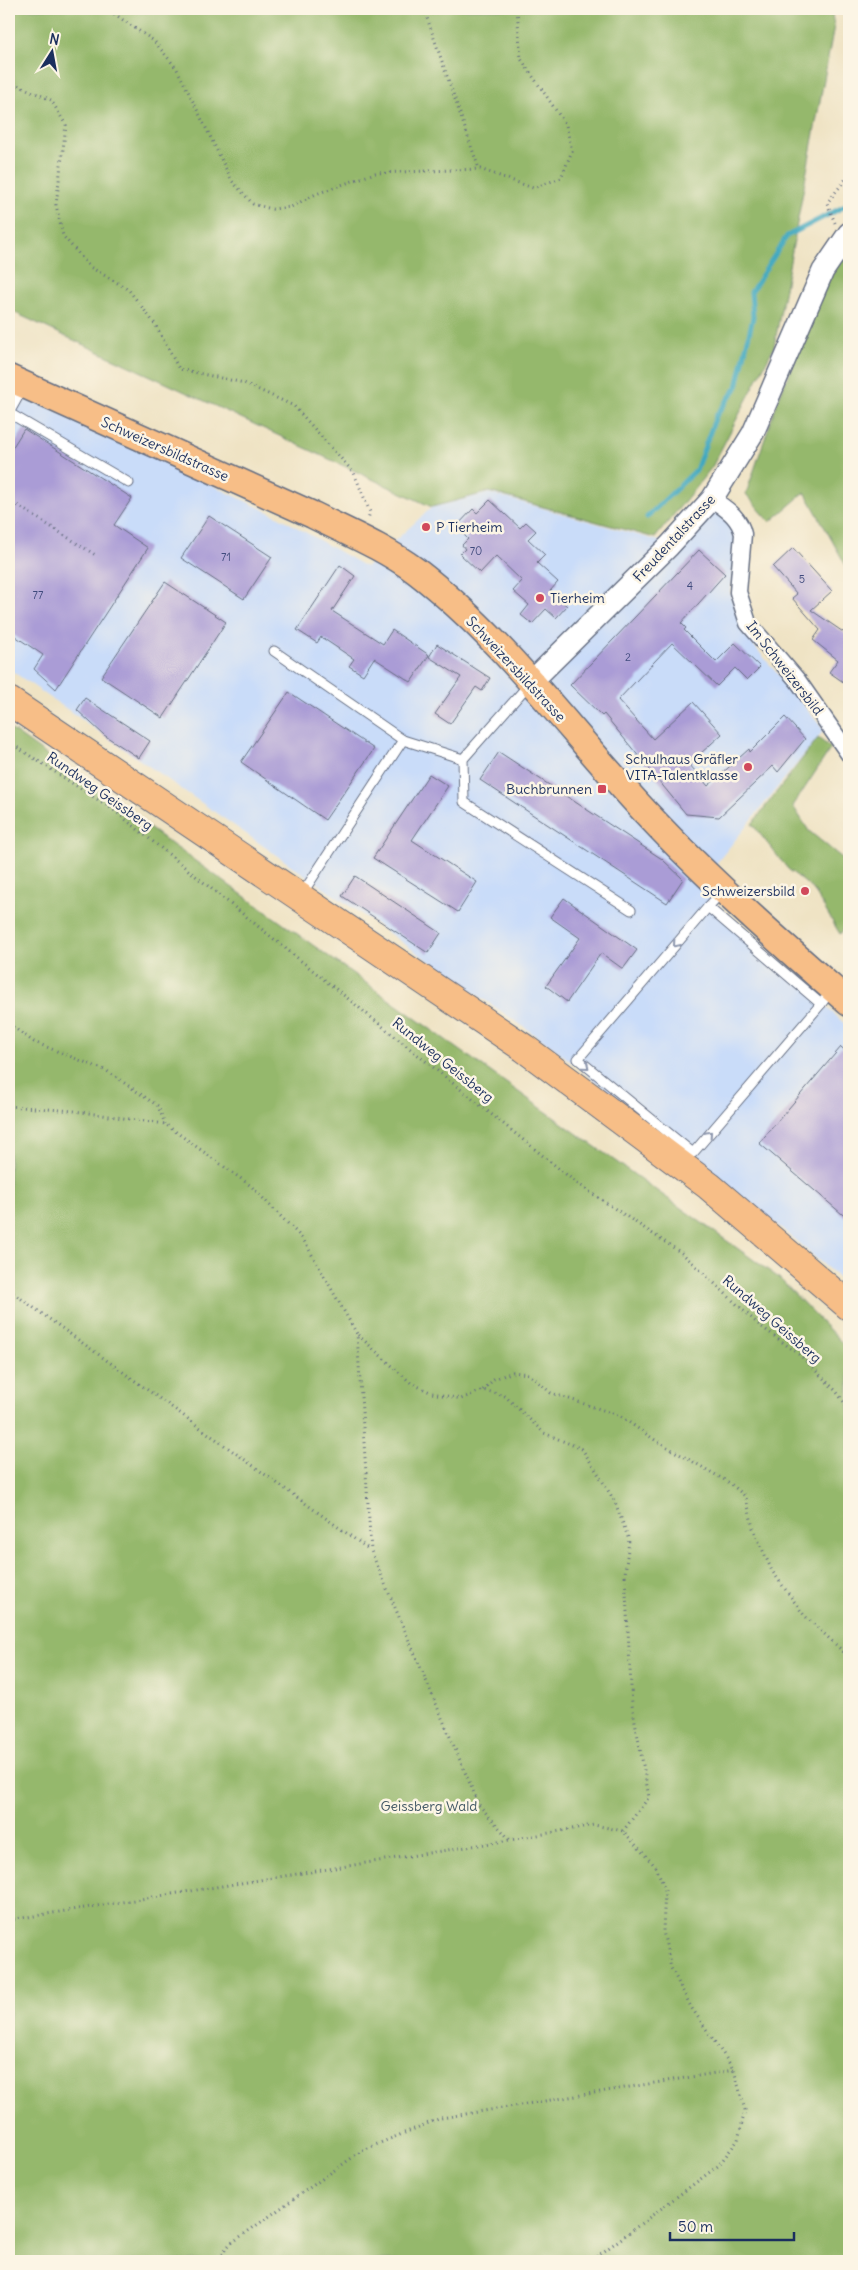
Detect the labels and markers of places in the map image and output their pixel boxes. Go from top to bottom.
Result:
place label: P Tierheim [436,518,503,536]
marker: P Tierheim [420,521,432,533]
place label: Tierheim [550,589,605,607]
marker: Tierheim [534,592,546,604]
place label: Schulhaus Gräfler VITA-Talentklasse [625,750,738,784]
marker: Schulhaus Gräfler VITA-Talentklasse [742,761,754,773]
place label: Buchbrunnen [506,780,592,798]
marker: Buchbrunnen [596,783,608,795]
place label: Schweizersbild [702,882,795,900]
marker: Schweizersbild [799,885,811,897]

